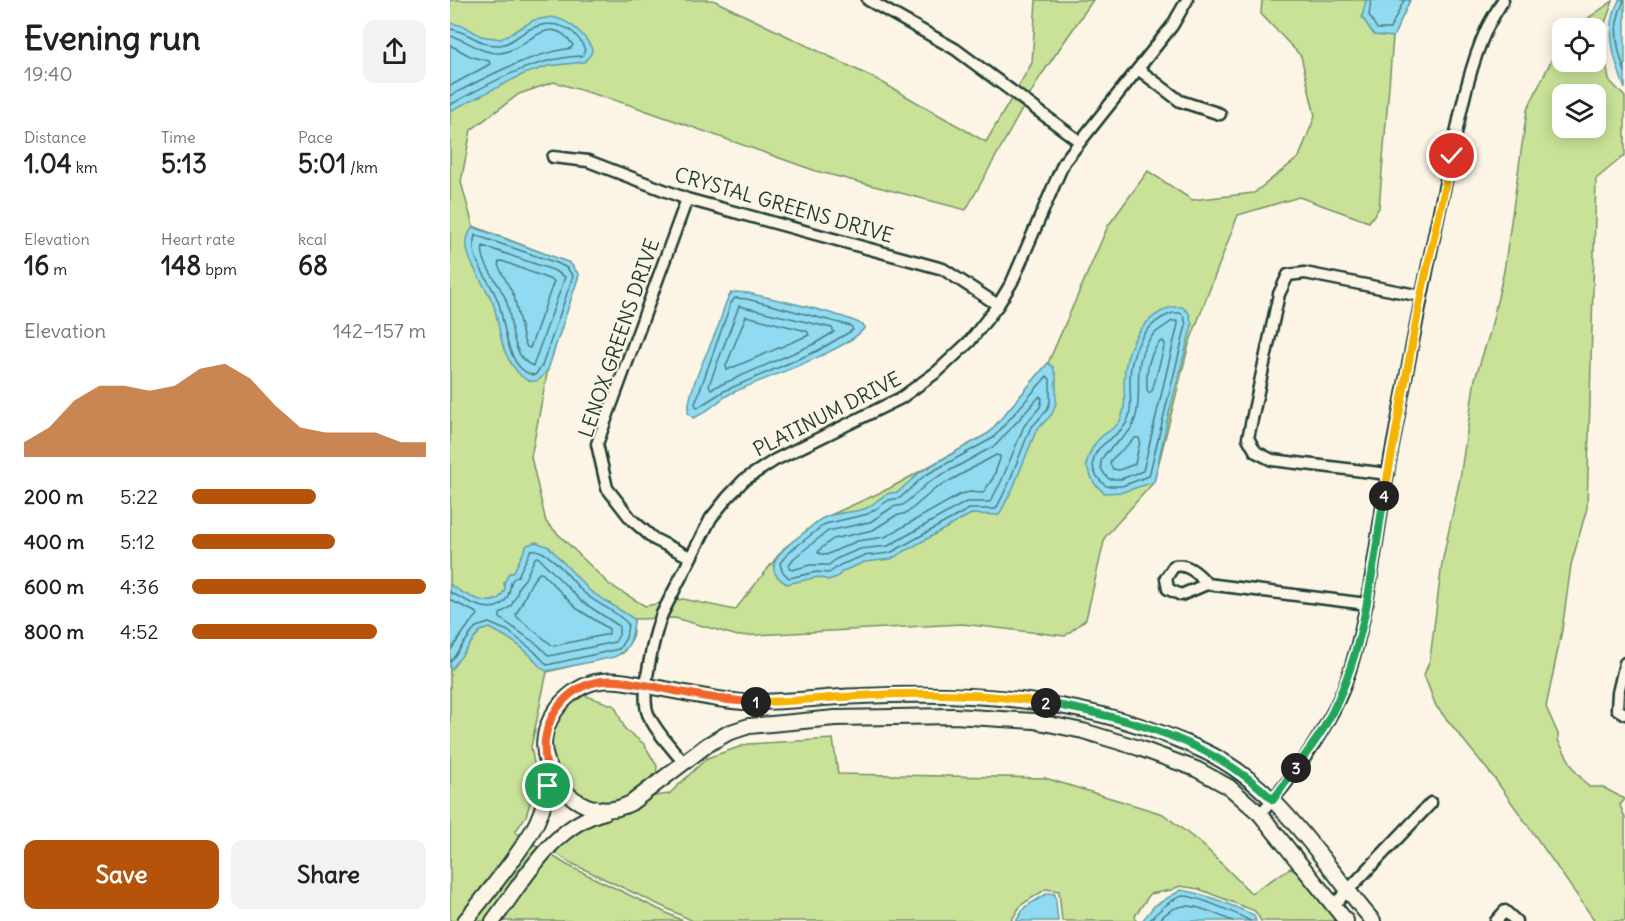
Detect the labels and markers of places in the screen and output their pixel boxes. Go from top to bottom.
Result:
pin [1426,130,1477,181]
pin: 4 [1369,481,1399,511]
pin: 1 [741,687,771,717]
pin: 2 [1031,688,1061,718]
pin: 3 [1281,753,1311,783]
pin [522,760,573,811]

